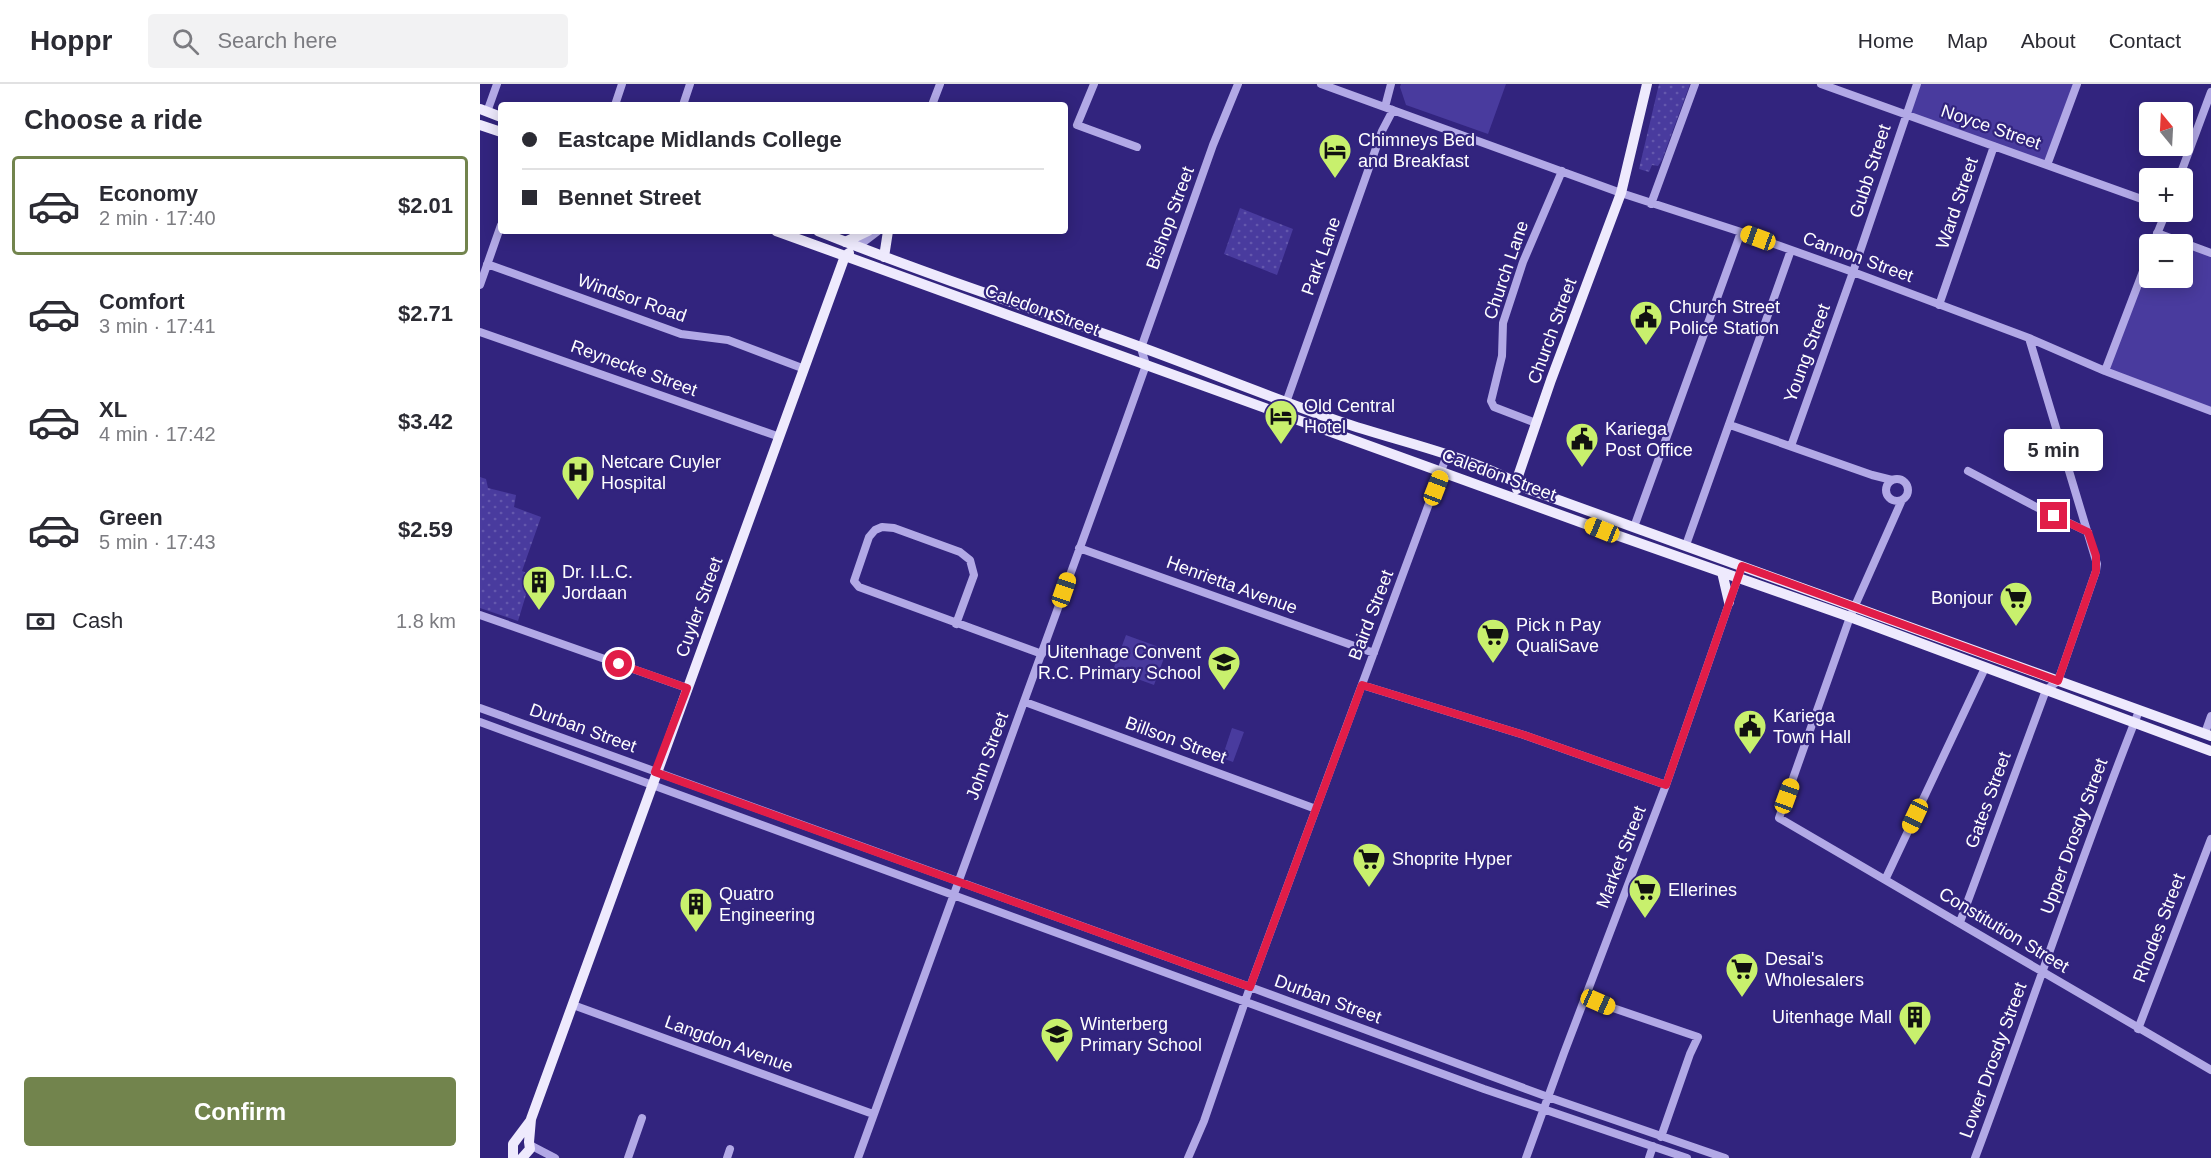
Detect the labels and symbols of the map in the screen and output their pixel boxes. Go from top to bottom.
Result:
street label: Noyce Street [1939,101,2043,153]
north arrow [2139,102,2193,156]
street label: Gubb Street [1845,122,1895,220]
place label: Chimneys Bed and Breakfast [1358,130,1475,171]
hotel icon: Chimneys Bed and Breakfast [1317,132,1353,179]
street label: Ward Street [1932,155,1982,251]
street label: Bishop Street [1142,164,1198,272]
street label: Park Lane [1298,214,1344,298]
street label: Church Lane [1480,218,1532,322]
car [1738,223,1778,253]
street label: Cannon Street [1800,228,1916,286]
street label: Windsor Road [575,270,689,326]
street label: Church Street [1524,275,1580,387]
street label: Caledon Street [982,280,1102,340]
place label: Church Street Police Station [1669,297,1780,338]
public building icon: Church Street Police Station [1628,299,1664,346]
street label: Young Street [1780,301,1834,405]
street label: Reynecke Street [568,336,700,400]
place label: Old Central Hotel [1304,396,1395,437]
hotel icon: Old Central Hotel [1263,398,1299,445]
place label: Kariega Post Office [1605,419,1693,460]
public building icon: Kariega Post Office [1564,421,1600,468]
callout: 5 min [2004,429,2104,471]
street label: Caledon Street [1439,445,1559,505]
place label: Netcare Cuyler Hospital [601,452,721,493]
hospital icon: Netcare Cuyler Hospital [560,454,596,501]
car [1421,468,1451,508]
route end [2040,502,2067,529]
car [1582,515,1622,545]
street label: Henrietta Avenue [1164,552,1300,618]
street label: Cuyler Street [672,554,726,660]
place label: Dr. I.L.C. Jordaan [562,562,633,603]
building icon: Dr. I.L.C. Jordaan [521,564,557,611]
street label: Baird Street [1345,567,1397,663]
car [1050,570,1078,610]
supermarket icon: Bonjour [1998,580,2034,627]
place label: Bonjour [1931,588,1993,608]
place label: Pick n Pay QualiSave [1516,615,1601,656]
supermarket icon: Pick n Pay QualiSave [1475,617,1511,664]
place label: Uitenhage Convent R.C. Primary School [1038,642,1201,683]
school or university icon: Uitenhage Convent R.C. Primary School [1206,644,1242,691]
route start [605,650,632,677]
street label: Durban Street [527,699,639,757]
place label: Kariega Town Hall [1773,706,1851,747]
public building icon: Kariega Town Hall [1732,708,1768,755]
street label: John Street [962,709,1012,803]
street label: Billson Street [1123,712,1229,768]
street label: Gates Street [1961,749,2015,851]
street label: Upper Drosdy Street [2037,755,2111,917]
car [1772,776,1802,816]
car [1899,796,1931,836]
street label: Market Street [1592,803,1650,911]
supermarket icon: Shoprite Hyper [1351,841,1387,888]
place label: Shoprite Hyper [1392,849,1512,869]
street label: Rhodes Street [2129,871,2189,985]
supermarket icon: Ellerines [1627,872,1663,919]
place label: Ellerines [1668,880,1737,900]
street label: Constitution Street [1935,883,2073,977]
place label: Quatro Engineering [719,884,815,925]
building icon: Quatro Engineering [678,886,714,933]
place label: Desai's Wholesalers [1765,949,1864,990]
supermarket icon: Desai's Wholesalers [1724,951,1760,998]
street label: Durban Street [1272,970,1384,1028]
street label: Lower Drosdy Street [1956,979,2030,1141]
car [1578,986,1618,1018]
building icon: Uitenhage Mall [1897,999,1933,1046]
place label: Uitenhage Mall [1772,1007,1892,1027]
street label: Langdon Avenue [662,1012,796,1076]
place label: Winterberg Primary School [1080,1014,1202,1055]
school or university icon: Winterberg Primary School [1039,1016,1075,1063]

